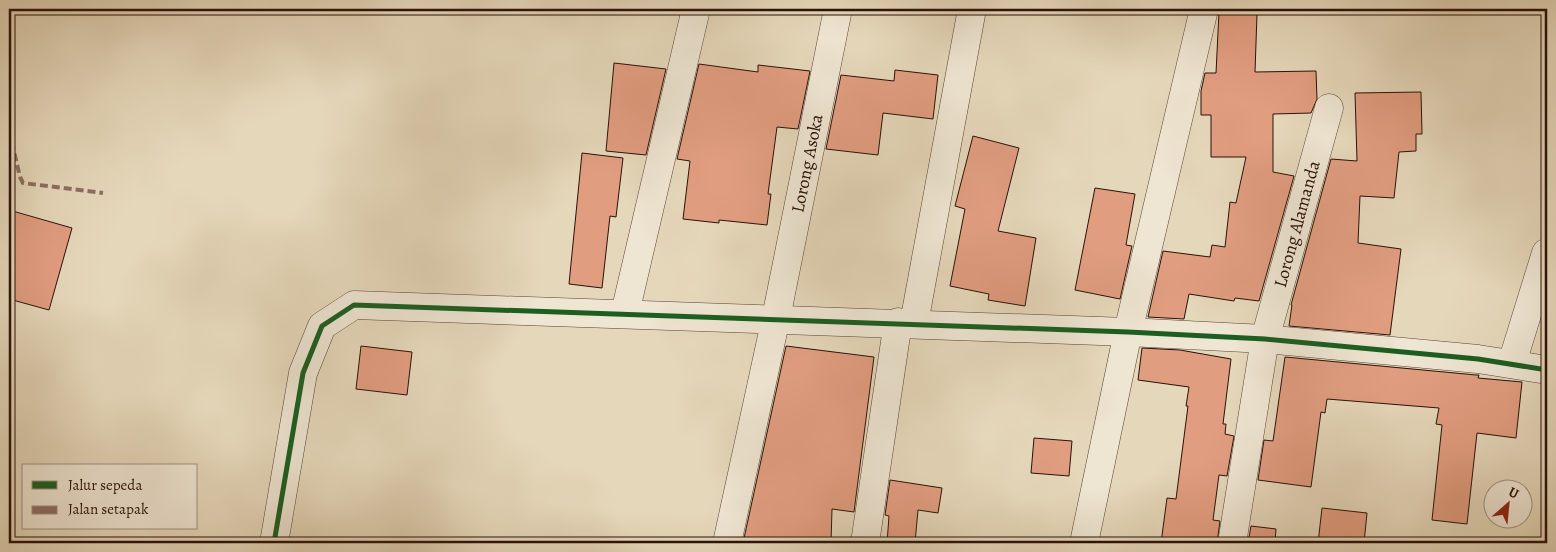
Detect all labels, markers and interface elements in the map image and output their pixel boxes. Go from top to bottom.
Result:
street label: Lorong Asoka [785,111,829,215]
street label: Lorong Alamanda [1268,157,1326,290]
legend [22,464,198,530]
text: Jalur sepeda [68,475,142,495]
north arrow [1484,480,1534,530]
text: U [1505,482,1522,503]
text: Jalan setapak [68,499,149,519]

